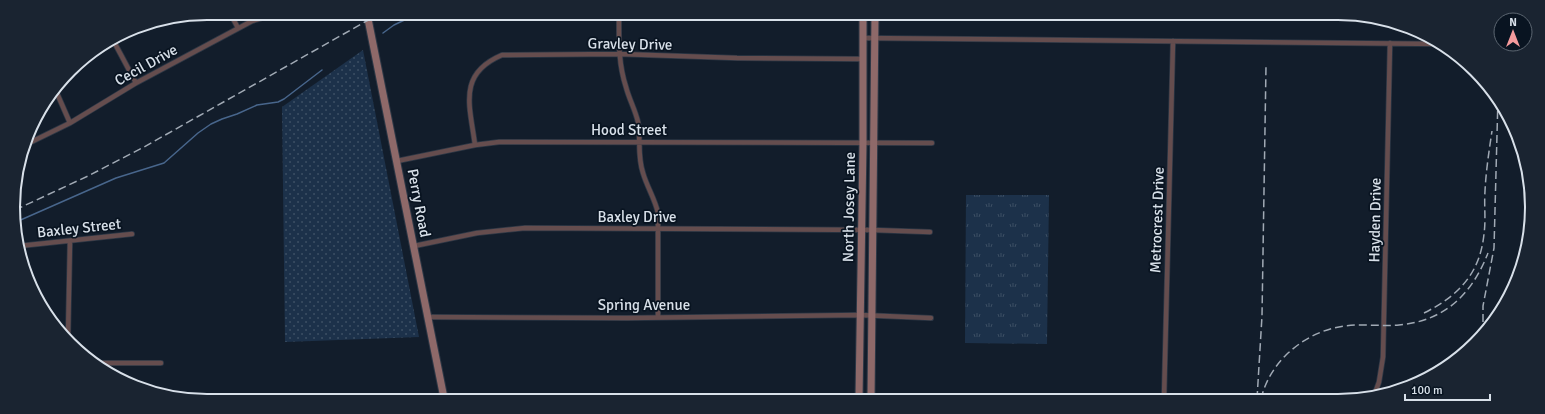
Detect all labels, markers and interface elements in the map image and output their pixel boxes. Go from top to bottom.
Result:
north arrow [1493,12,1533,52]
text: N [1509,16,1517,29]
street label: Gravley Drive [587,34,673,54]
street label: Cecil Drive [111,40,181,90]
street label: Hood Street [591,121,667,139]
street label: North Josey Lane [839,152,859,262]
street label: Perry Road [404,167,434,239]
street label: Metrocrest Drive [1146,167,1168,273]
street label: Hayden Drive [1365,177,1385,263]
street label: Baxley Drive [597,208,677,226]
street label: Baxley Street [36,215,122,241]
street label: Spring Avenue [598,296,690,314]
scale bar [1405,376,1490,402]
text: 100 m [1411,383,1443,398]

